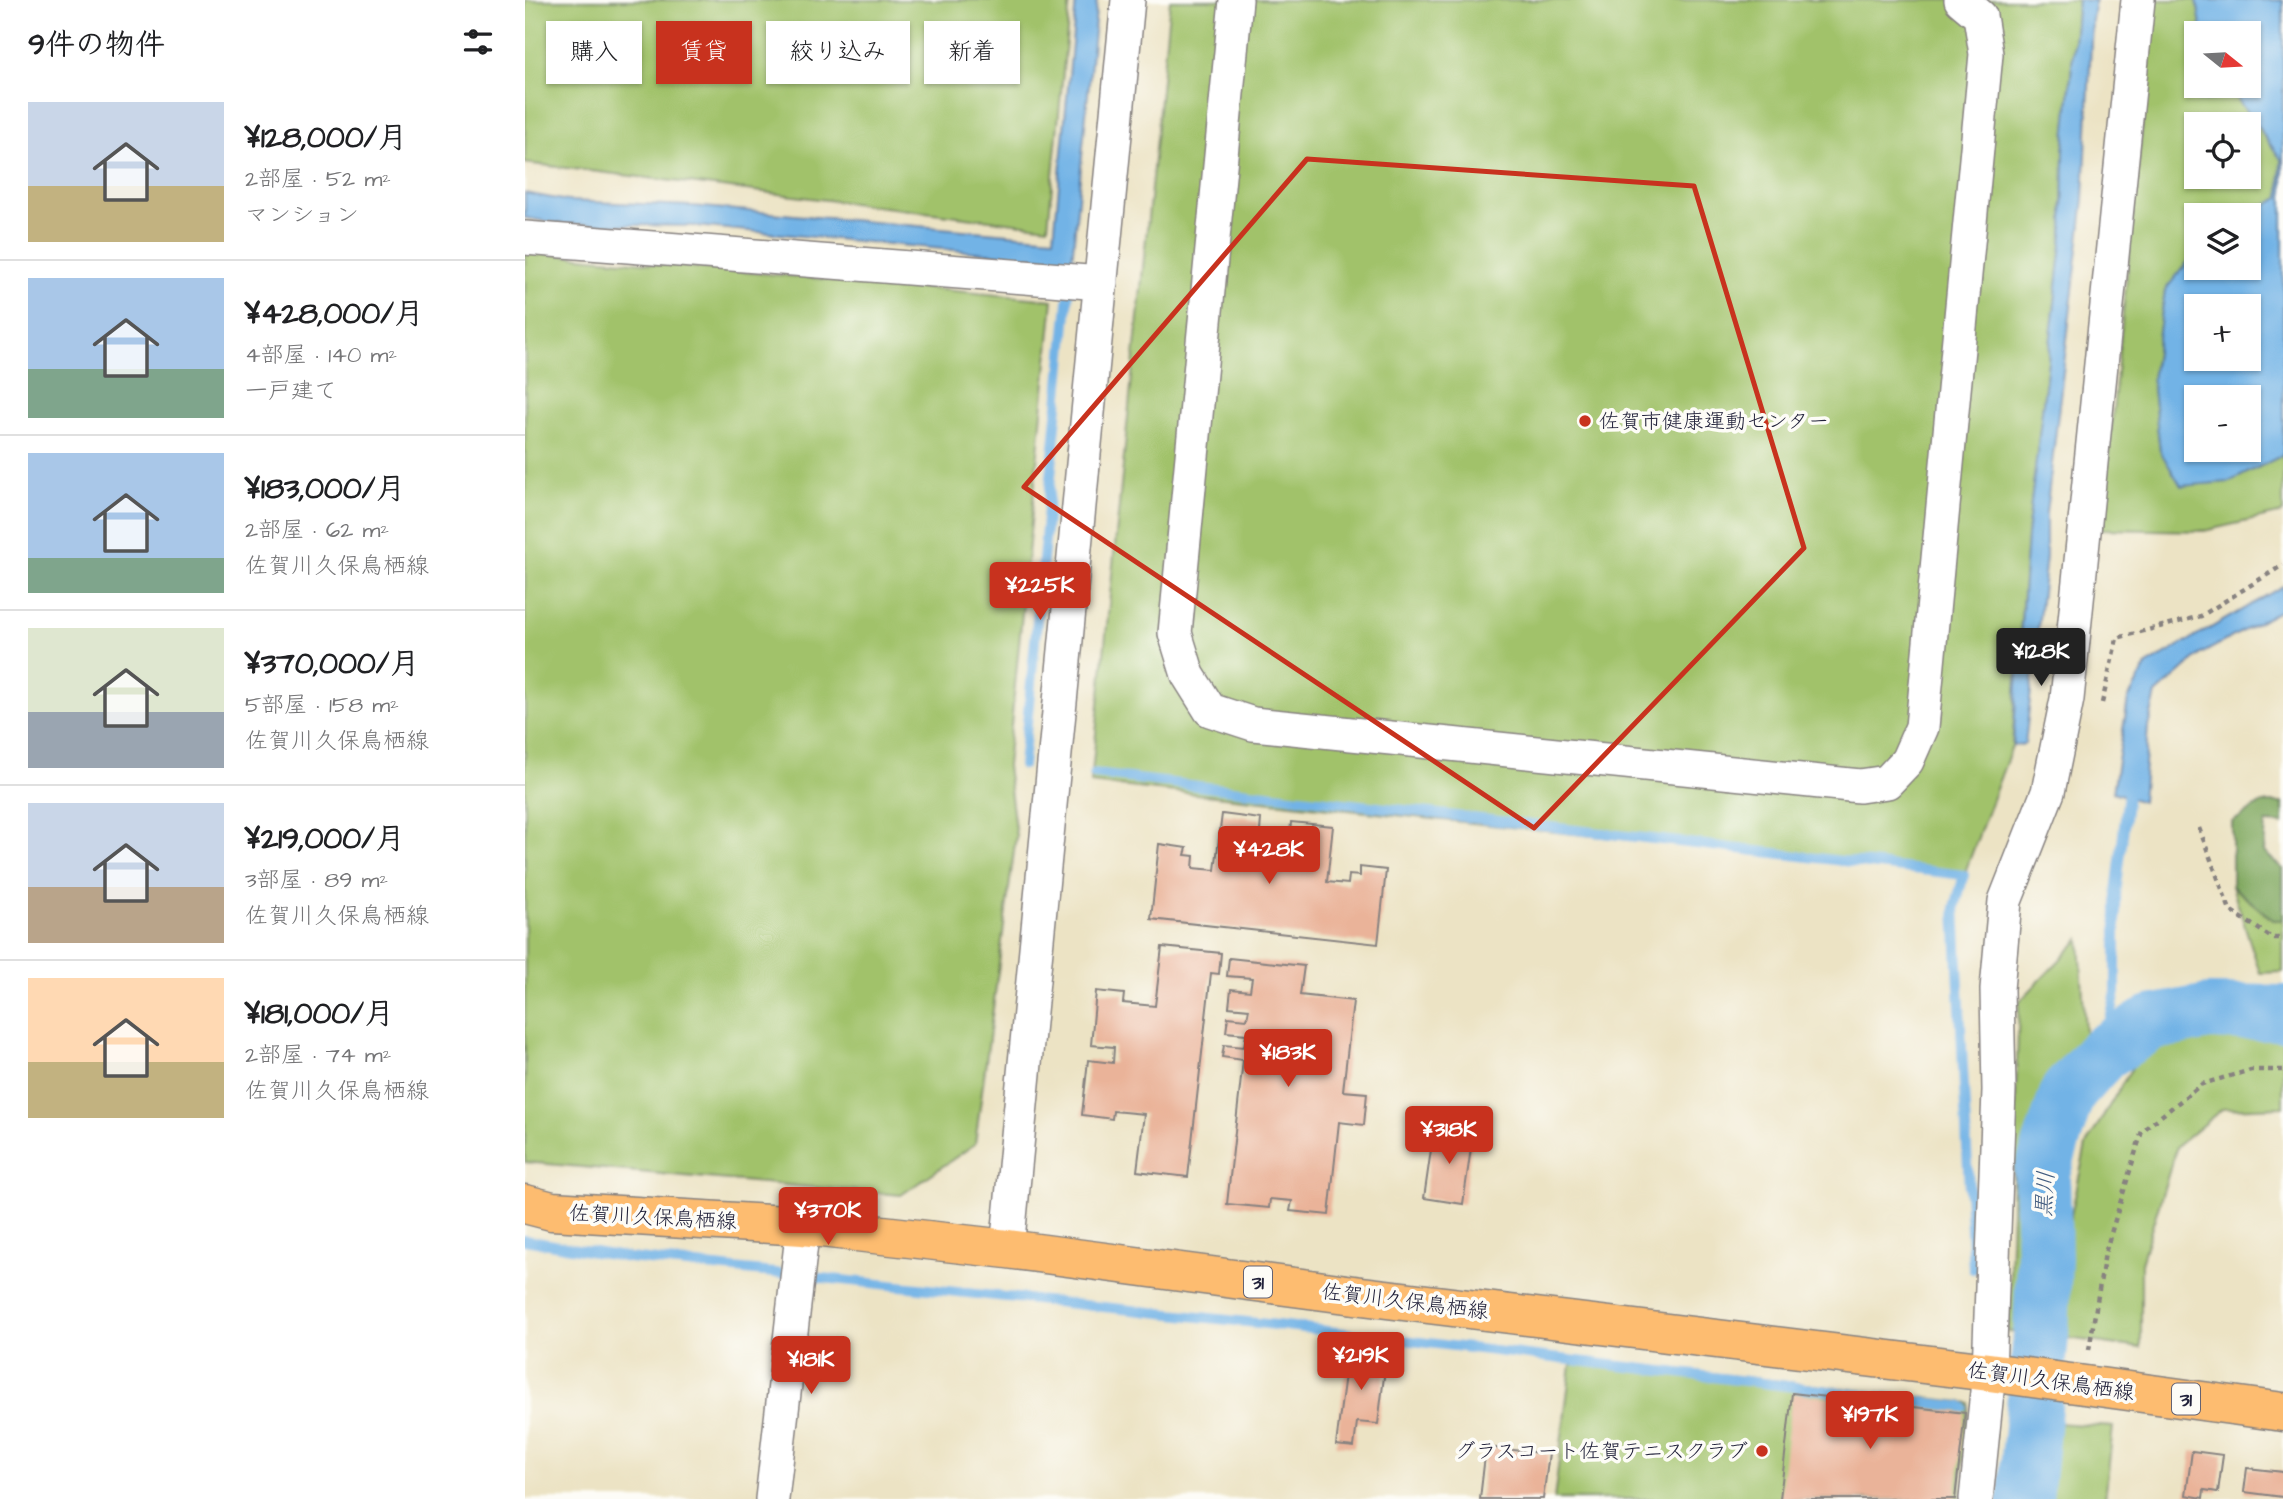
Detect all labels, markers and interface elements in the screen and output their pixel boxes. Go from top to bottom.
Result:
chip: 購入 [546,21,642,84]
chip: 賃貸 [656,21,752,84]
chip: 絞り込み [766,21,910,84]
chip: 新着 [924,21,1020,84]
north arrow [2184,21,2261,98]
map controls [2184,21,2261,462]
icon: filters [459,23,497,61]
text: 9件の物件 [28,24,165,66]
button: locate [2184,112,2261,189]
text: ¥128,000/月 [245,117,407,159]
icon: home [84,130,168,214]
text: 2部屋 · 52 m² [245,163,391,195]
text: マンション [245,199,359,231]
button: layers [2184,203,2261,280]
text: ¥428,000/月 [245,293,424,335]
button: + [2184,294,2261,371]
icon: home [84,306,168,390]
text: 4部屋 · 140 m² [245,339,397,371]
text: 一戸建て [245,375,337,407]
button: − [2184,385,2261,462]
place label: 佐賀市健康運動センター [1599,407,1829,436]
marker: 佐賀市健康運動センター [1577,413,1593,429]
text: ¥183,000/月 [245,468,405,510]
icon: home [84,481,168,565]
text: 2部屋 · 62 m² [245,514,389,546]
text: 佐賀川久保鳥栖線 [245,550,429,582]
pin: ¥225K [991,562,1089,622]
text: ¥225K [1006,569,1074,601]
pin: ¥128K [1992,628,2090,688]
text: ¥128K [2012,635,2070,667]
text: ¥370,000/月 [245,643,419,685]
icon: home [84,656,168,740]
text: 5部屋 · 158 m² [245,689,399,721]
text: 佐賀川久保鳥栖線 [245,725,429,757]
text: ¥219,000/月 [245,818,405,860]
pin: ¥428K [1220,826,1318,886]
icon: home [84,831,168,915]
text: ¥428K [1234,833,1304,865]
text: 3部屋 · 89 m² [245,864,388,896]
text: 佐賀川久保鳥栖線 [245,900,429,932]
text: ¥181,000/月 [245,993,394,1035]
icon: home [84,1006,168,1090]
pin: ¥183K [1239,1030,1337,1089]
text: ¥183K [1260,1036,1316,1068]
text: 2部屋 · 74 m² [245,1039,391,1071]
text: 佐賀川久保鳥栖線 [245,1075,429,1107]
pin: ¥318K [1400,1106,1498,1166]
text: ¥318K [1421,1113,1477,1145]
water label: 黒川 [2027,1170,2063,1218]
pin: ¥370K [779,1188,877,1247]
text: ¥370K [795,1194,861,1226]
street label: 佐賀川久保鳥栖線 [568,1199,738,1236]
road number: 31 [1244,1266,1272,1298]
street label: 佐賀川久保鳥栖線 [1320,1277,1490,1326]
pin: ¥219K [1312,1332,1410,1392]
pin: ¥181K [762,1336,860,1396]
text: ¥219K [1333,1339,1389,1371]
text: ¥181K [787,1343,835,1375]
street label: 佐賀川久保鳥栖線 [1966,1355,2136,1408]
road number: 31 [2172,1384,2200,1414]
pin: ¥197K [1821,1392,1919,1451]
text: ¥197K [1842,1398,1898,1430]
place label: グラスコート佐賀テニスクラブ [1454,1437,1748,1466]
marker: グラスコート佐賀テニスクラブ [1754,1443,1770,1459]

